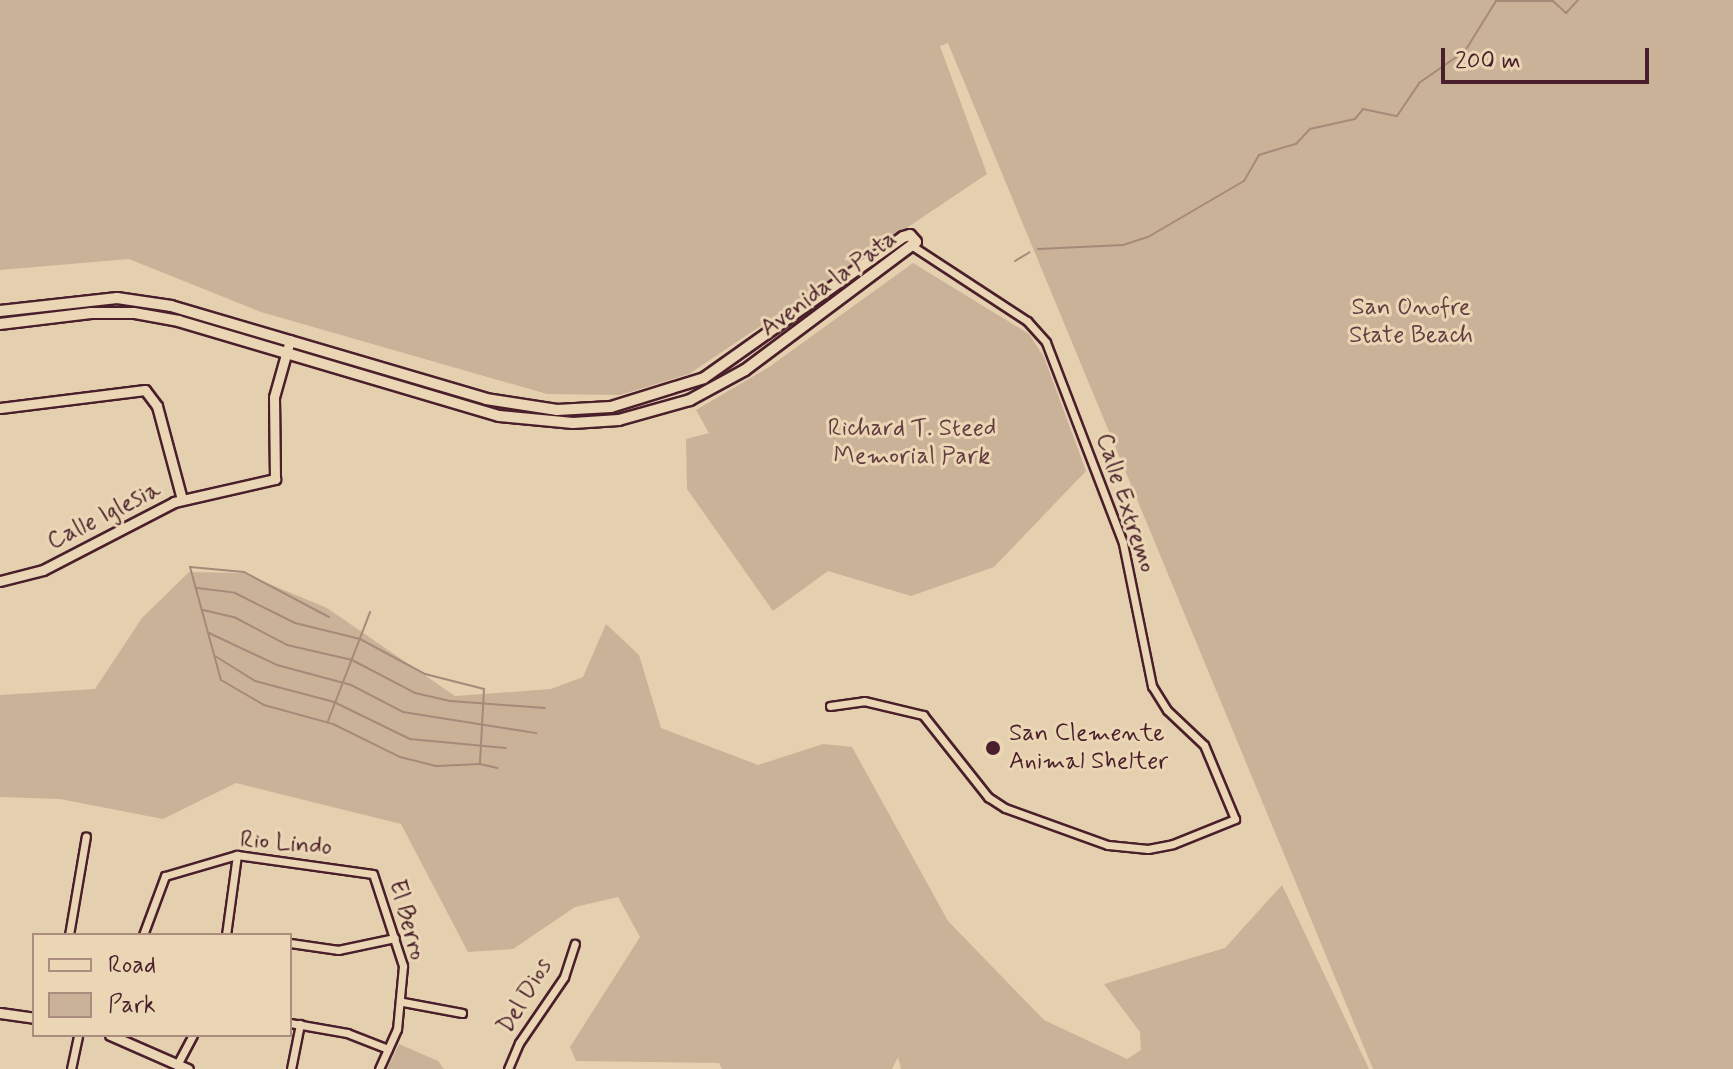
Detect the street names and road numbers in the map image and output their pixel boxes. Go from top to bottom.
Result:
street label: Avenida la Pata [757,226,901,342]
street label: Calle Extremo [1089,430,1161,576]
street label: Calle Iglesia [41,474,167,558]
street label: Rio Lindo [239,826,333,862]
street label: El Berro [382,876,432,964]
street label: Del Dios [492,953,558,1039]

